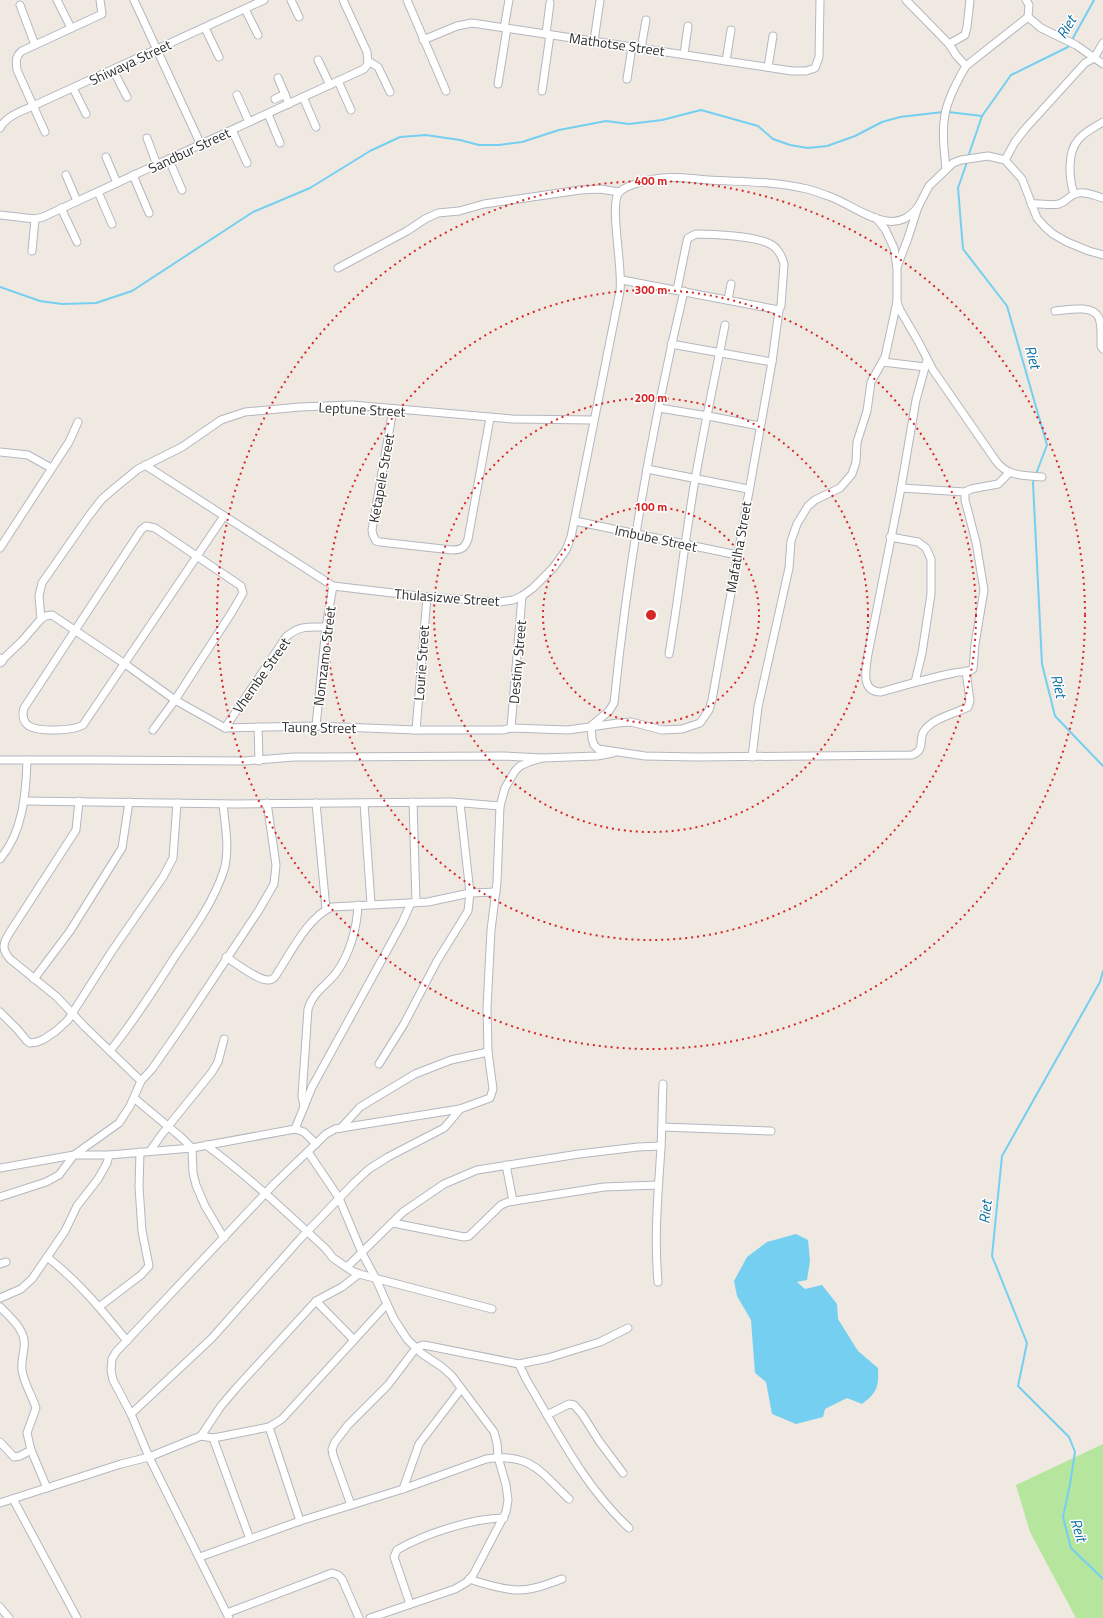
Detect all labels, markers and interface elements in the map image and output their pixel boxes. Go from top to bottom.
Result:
water label: Riet [1050,9,1083,43]
street label: Mathotse Street [568,27,666,61]
street label: Shiwaya Street [85,34,175,90]
street label: Sandbur Street [145,122,234,178]
text: 400 m [635,171,667,190]
text: 300 m [635,280,667,299]
water label: Riet [1019,343,1048,373]
text: 200 m [635,388,667,407]
street label: Leptune Street [318,396,406,422]
street label: Ketapele Street [363,431,399,524]
text: 100 m [635,497,667,516]
street label: Mafatlha Street [720,500,756,594]
street label: Imbube Street [613,519,699,557]
street label: Thulasizwe Street [394,583,500,611]
street label: Nomzamo Street [307,605,341,707]
centre of rings [644,608,658,622]
street label: Destiny Street [503,619,531,705]
street label: Lourie Street [408,624,434,701]
street label: Vhembe Street [227,633,295,717]
water label: Riet [1045,672,1074,702]
street label: Taung Street [282,716,356,738]
water label: Riet [972,1197,998,1225]
water label: Reit [1065,1516,1094,1547]

